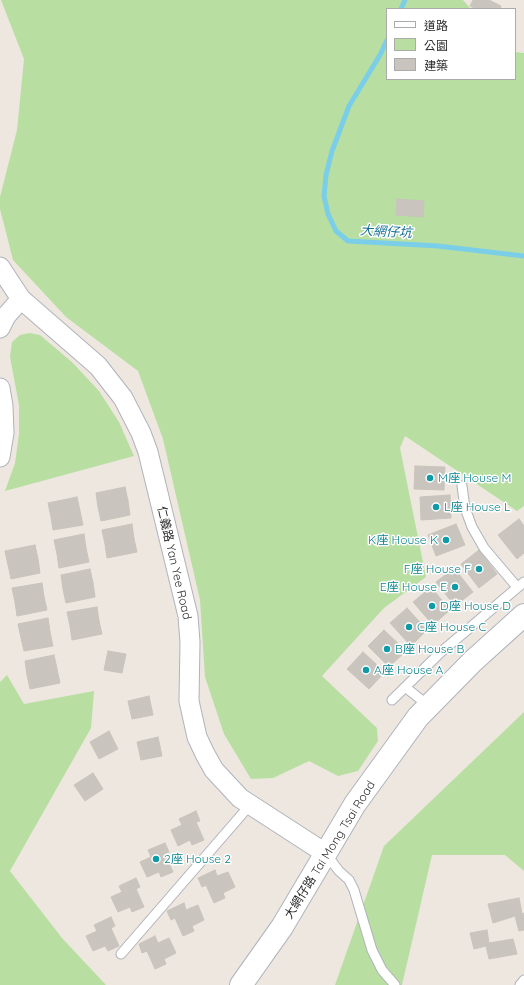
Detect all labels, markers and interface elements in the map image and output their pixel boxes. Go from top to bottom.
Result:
legend [386,8,516,80]
text: 道路 [424,18,448,33]
text: 公園 [424,38,448,53]
text: 建築 [424,58,448,73]
water label: 大網仔坑 [360,223,412,241]
place label: M座 House M [438,471,512,485]
marker: M座 House M [425,473,435,483]
place label: L座 House L [444,500,510,514]
marker: L座 House L [431,502,441,512]
street label: 仁義路 Yan Yee Road [154,505,194,621]
place label: K座 House K [368,533,438,547]
marker: K座 House K [441,535,451,545]
place label: F座 House F [404,562,471,576]
marker: F座 House F [474,564,484,574]
place label: E座 House E [380,580,447,594]
marker: E座 House E [450,582,460,592]
place label: D座 House D [440,599,511,613]
marker: D座 House D [427,601,437,611]
place label: C座 House C [417,620,486,634]
marker: C座 House C [404,622,414,632]
place label: B座 House B [395,642,464,656]
marker: B座 House B [382,644,392,654]
place label: A座 House A [374,663,443,677]
marker: A座 House A [361,665,371,675]
street label: 大網仔路 Tai Mong Tsai Road [282,778,378,922]
place label: 2座 House 2 [164,852,231,866]
marker: 2座 House 2 [151,854,161,864]

